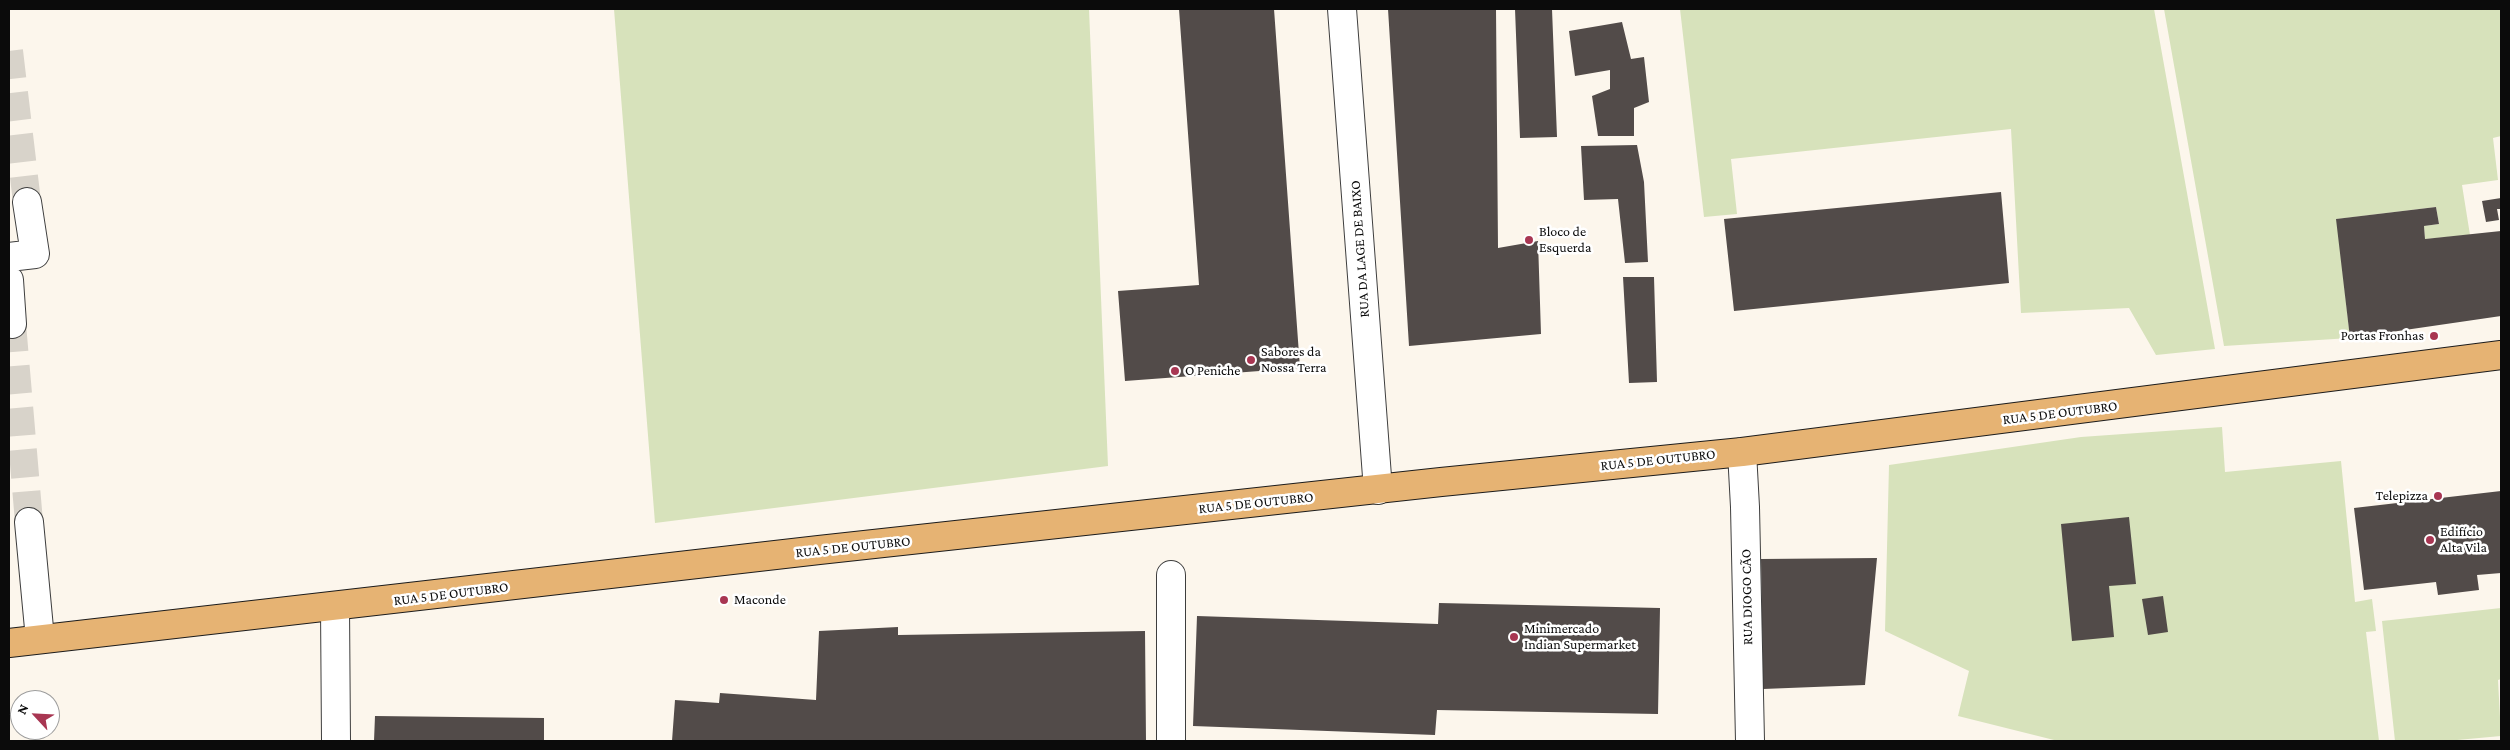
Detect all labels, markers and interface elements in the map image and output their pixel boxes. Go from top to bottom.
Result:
street label: RUA DA LAGE DE BAIXO [1347,180,1373,318]
place label: Bloco de Esquerda [1539,224,1591,256]
marker: Bloco de Esquerda [1523,234,1535,246]
place label: Portas Fronhas [2341,328,2424,344]
marker: Portas Fronhas [2428,330,2440,342]
place label: Sabores da Nossa Terra [1261,344,1327,377]
marker: Sabores da Nossa Terra [1245,354,1257,366]
place label: O Peniche [1185,363,1241,379]
marker: O Peniche [1169,365,1181,377]
street label: RUA 5 DE OUTUBRO [2002,398,2118,428]
street label: RUA 5 DE OUTUBRO [1600,446,1716,474]
place label: Telepizza [2376,488,2428,504]
street label: RUA 5 DE OUTUBRO [1198,489,1314,517]
marker: Telepizza [2432,490,2444,502]
place label: Edifício Alta Vila [2440,524,2487,556]
street label: RUA 5 DE OUTUBRO [795,533,911,561]
marker: Edifício Alta Vila [2424,534,2436,546]
street label: RUA DIOGO CÃO [1738,549,1756,645]
street label: RUA 5 DE OUTUBRO [393,579,509,609]
place label: Maconde [734,592,786,608]
marker: Maconde [718,594,730,606]
place label: Minimercado Indian Supermarket [1524,621,1636,654]
marker: Minimercado Indian Supermarket [1508,631,1520,643]
north arrow [10,690,60,740]
text: N [13,701,32,717]

